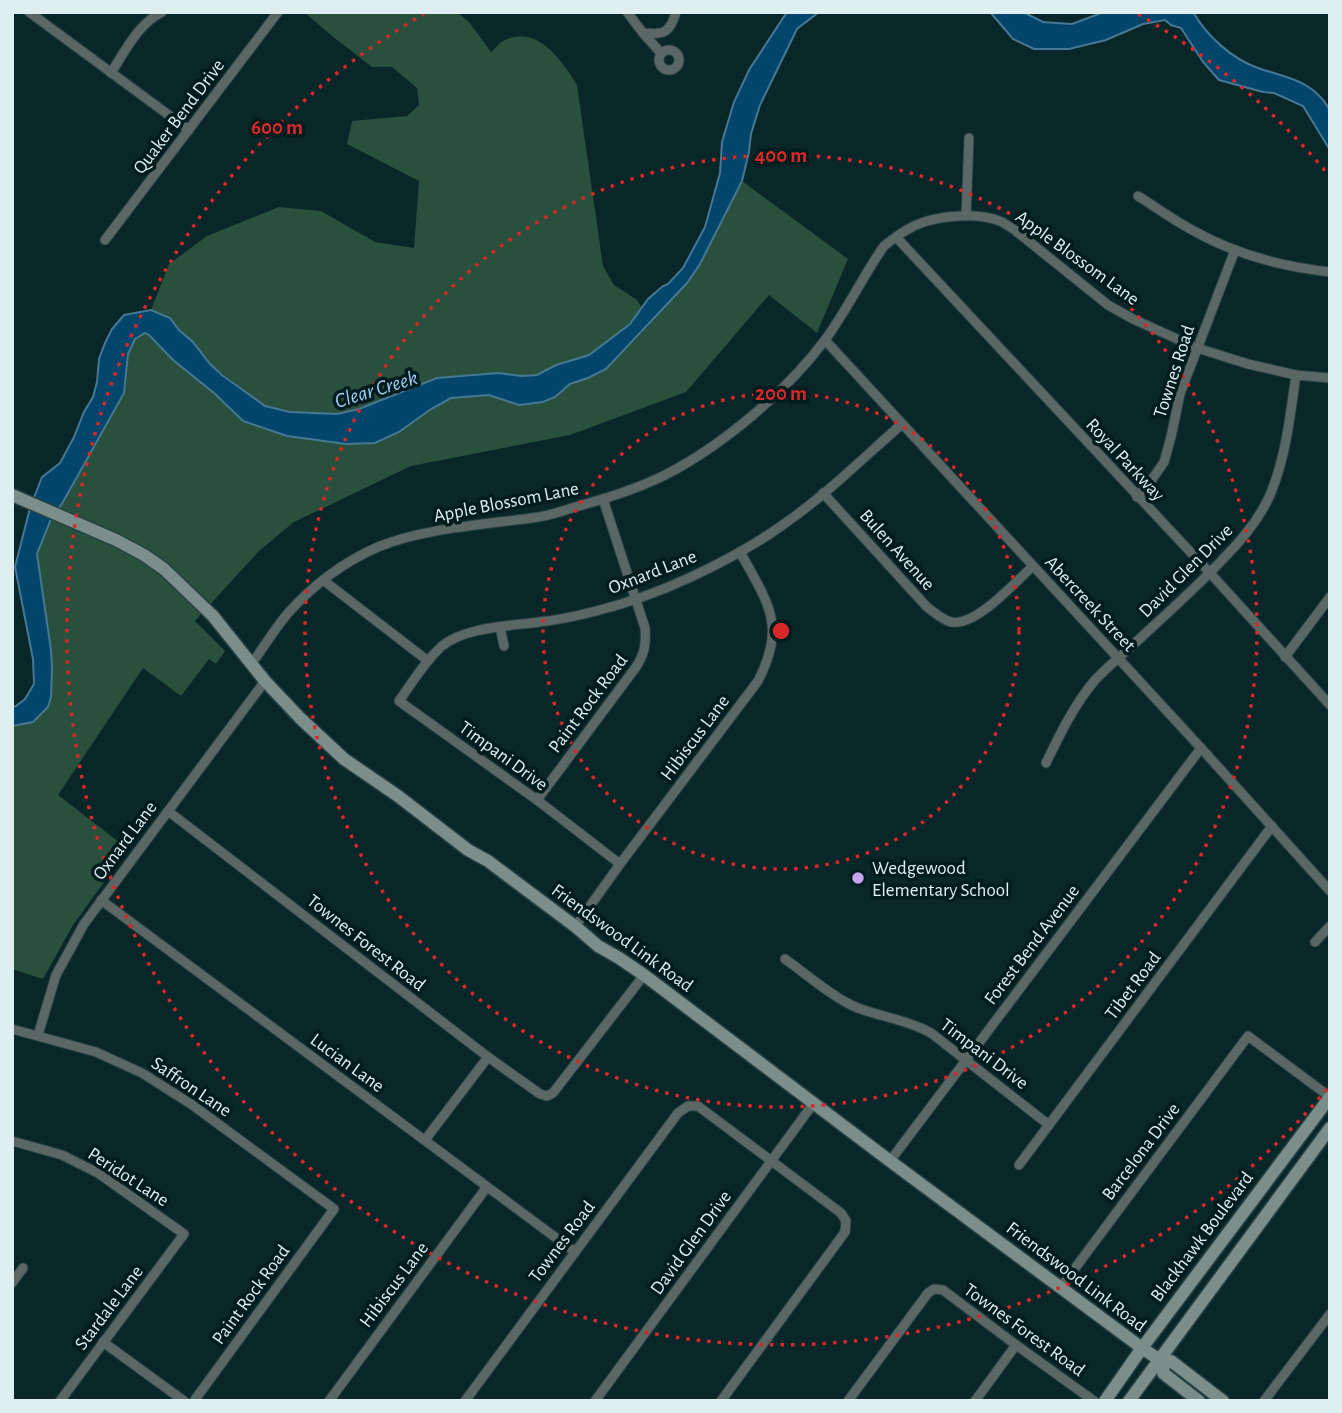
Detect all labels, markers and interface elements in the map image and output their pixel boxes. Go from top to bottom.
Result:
street label: Quaker Bend Drive [130,56,228,178]
text: 600 m [251,117,303,138]
text: 400 m [755,145,807,166]
street label: Apple Blossom Lane [1012,207,1142,309]
street label: Townes Road [1150,323,1198,420]
water label: Clear Creek [332,367,420,412]
text: 200 m [755,383,807,404]
street label: Royal Parkway [1082,415,1168,505]
street label: Apple Blossom Lane [432,479,580,526]
street label: Bulen Avenue [856,506,938,594]
street label: David Glen Drive [1136,521,1236,621]
street label: Oxnard Lane [606,547,699,598]
street label: Abercreek Street [1041,553,1139,655]
centre of rings [769,619,793,643]
street label: Paint Rock Road [545,651,631,757]
street label: Hibiscus Lane [657,692,733,784]
street label: Timpani Drive [455,718,551,795]
street label: Oxnard Lane [90,798,161,884]
place label: Wedgewood Elementary School [872,859,1010,900]
marker: Wedgewood Elementary School [850,870,866,886]
street label: Friendswood Link Road [548,881,697,996]
street label: Forest Bend Avenue [981,881,1083,1008]
street label: Townes Forest Road [303,891,429,995]
street label: Tibet Road [1102,948,1165,1023]
street label: Timpani Drive [937,1015,1032,1093]
street label: Lucian Lane [307,1030,388,1096]
street label: Saffron Lane [148,1054,235,1121]
street label: Barcelona Drive [1099,1100,1184,1204]
street label: Peridot Lane [84,1144,172,1210]
street label: Blackhawk Boulevard [1147,1168,1257,1305]
street label: David Glen Drive [647,1187,735,1298]
street label: Townes Road [526,1198,599,1286]
street label: Friendswood Link Road [1003,1219,1150,1336]
street label: Hibiscus Lane [356,1239,432,1331]
street label: Paint Rock Road [209,1241,294,1348]
street label: Stardale Lane [72,1262,147,1354]
street label: Townes Forest Road [960,1280,1088,1380]

